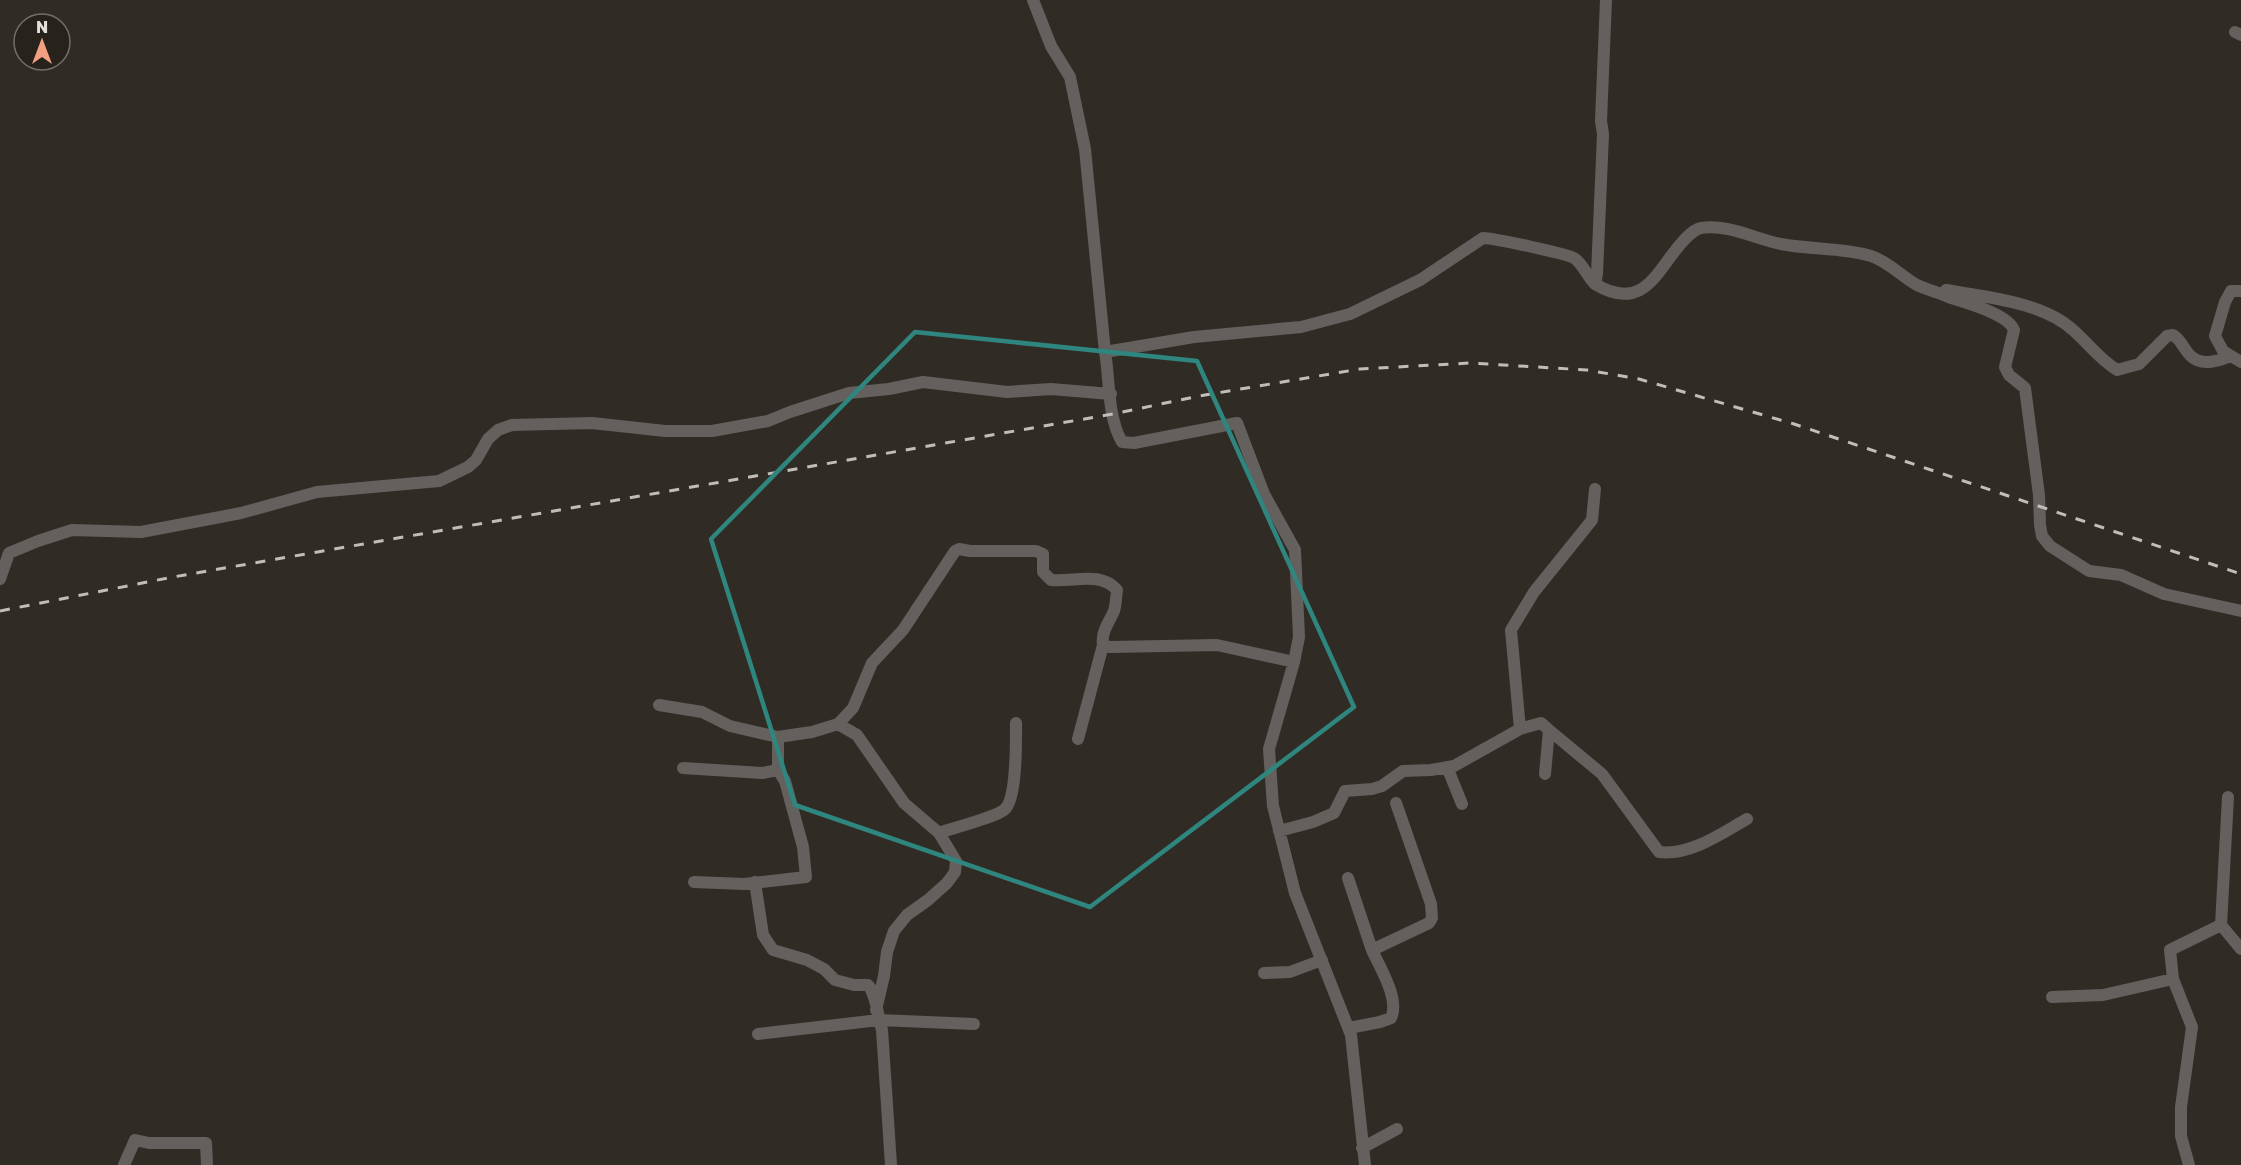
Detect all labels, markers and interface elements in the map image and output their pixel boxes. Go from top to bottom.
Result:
north arrow [12,12,72,72]
text: N [36,17,48,37]

